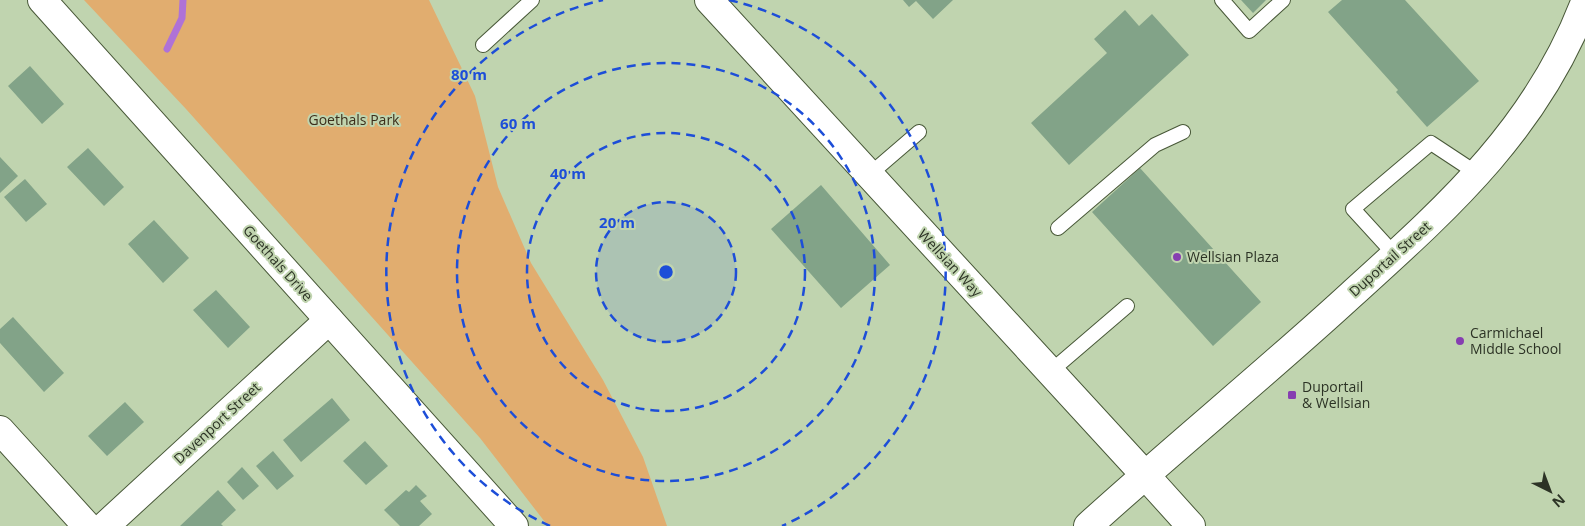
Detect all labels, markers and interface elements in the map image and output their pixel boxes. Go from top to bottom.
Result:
text: 80 m [451,64,487,84]
park label: Goethals Park [309,110,400,129]
text: 60 m [500,113,536,133]
text: 40 m [550,163,586,183]
text: 20 m [599,212,635,232]
street label: Duportail Street [1345,217,1435,300]
street label: Goethals Drive [239,221,318,305]
street label: Wellsian Way [914,225,987,301]
place label: Wellsian Plaza [1187,247,1279,266]
marker: Wellsian Plaza [1171,251,1183,263]
centre of rings [657,263,675,281]
place label: Carmichael Middle School [1470,323,1562,358]
marker: Carmichael Middle School [1454,335,1466,347]
place label: Duportail & Wellsian [1302,377,1370,412]
street label: Davenport Street [169,378,264,468]
marker: Duportail & Wellsian [1286,389,1298,401]
north arrow [1525,466,1575,516]
text: N [1548,490,1570,512]

